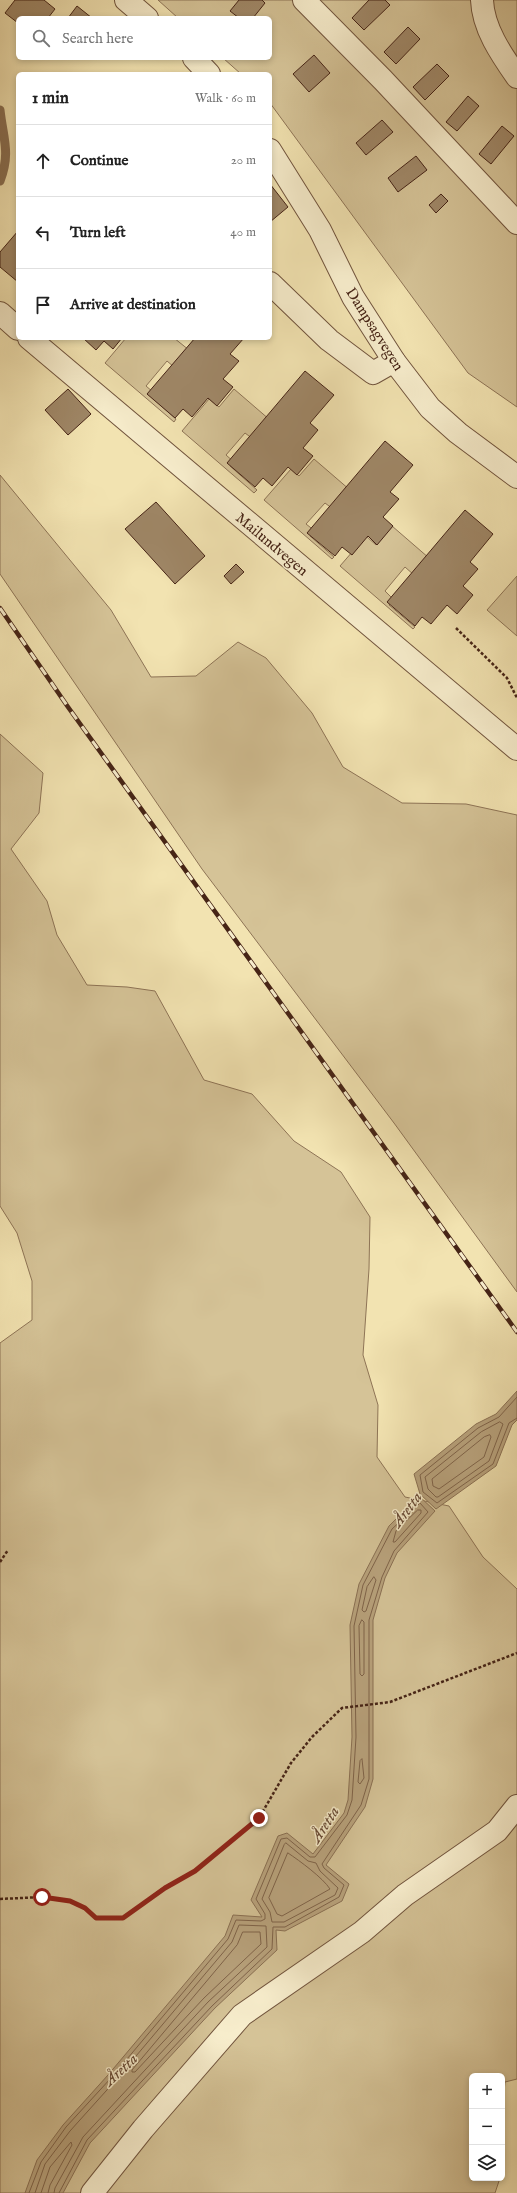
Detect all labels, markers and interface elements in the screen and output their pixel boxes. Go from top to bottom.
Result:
search box [16,16,272,60]
icon: search [30,27,52,49]
text: Search here [62,29,133,48]
text: 1 min [32,88,69,109]
text: Walk · 60 m [195,90,256,107]
icon: ahead [32,150,54,172]
text: Continue [70,151,128,170]
text: 20 m [231,152,256,169]
icon: left [32,222,54,244]
text: Turn left [70,223,126,242]
text: 40 m [230,224,256,241]
street label: Dampsagvegen [341,284,408,375]
icon: arrive [32,294,54,316]
text: Arrive at destination [70,295,196,314]
street label: Mailundvegen [232,509,312,580]
water label: Åretta [386,1488,427,1533]
water label: Åretta [305,1803,345,1849]
route end [250,1809,268,1827]
route start [33,1888,51,1906]
water label: Åretta [98,2049,143,2093]
map controls [469,2073,505,2181]
button: + [469,2073,505,2109]
button: − [469,2109,505,2145]
button: layers [469,2145,505,2181]

